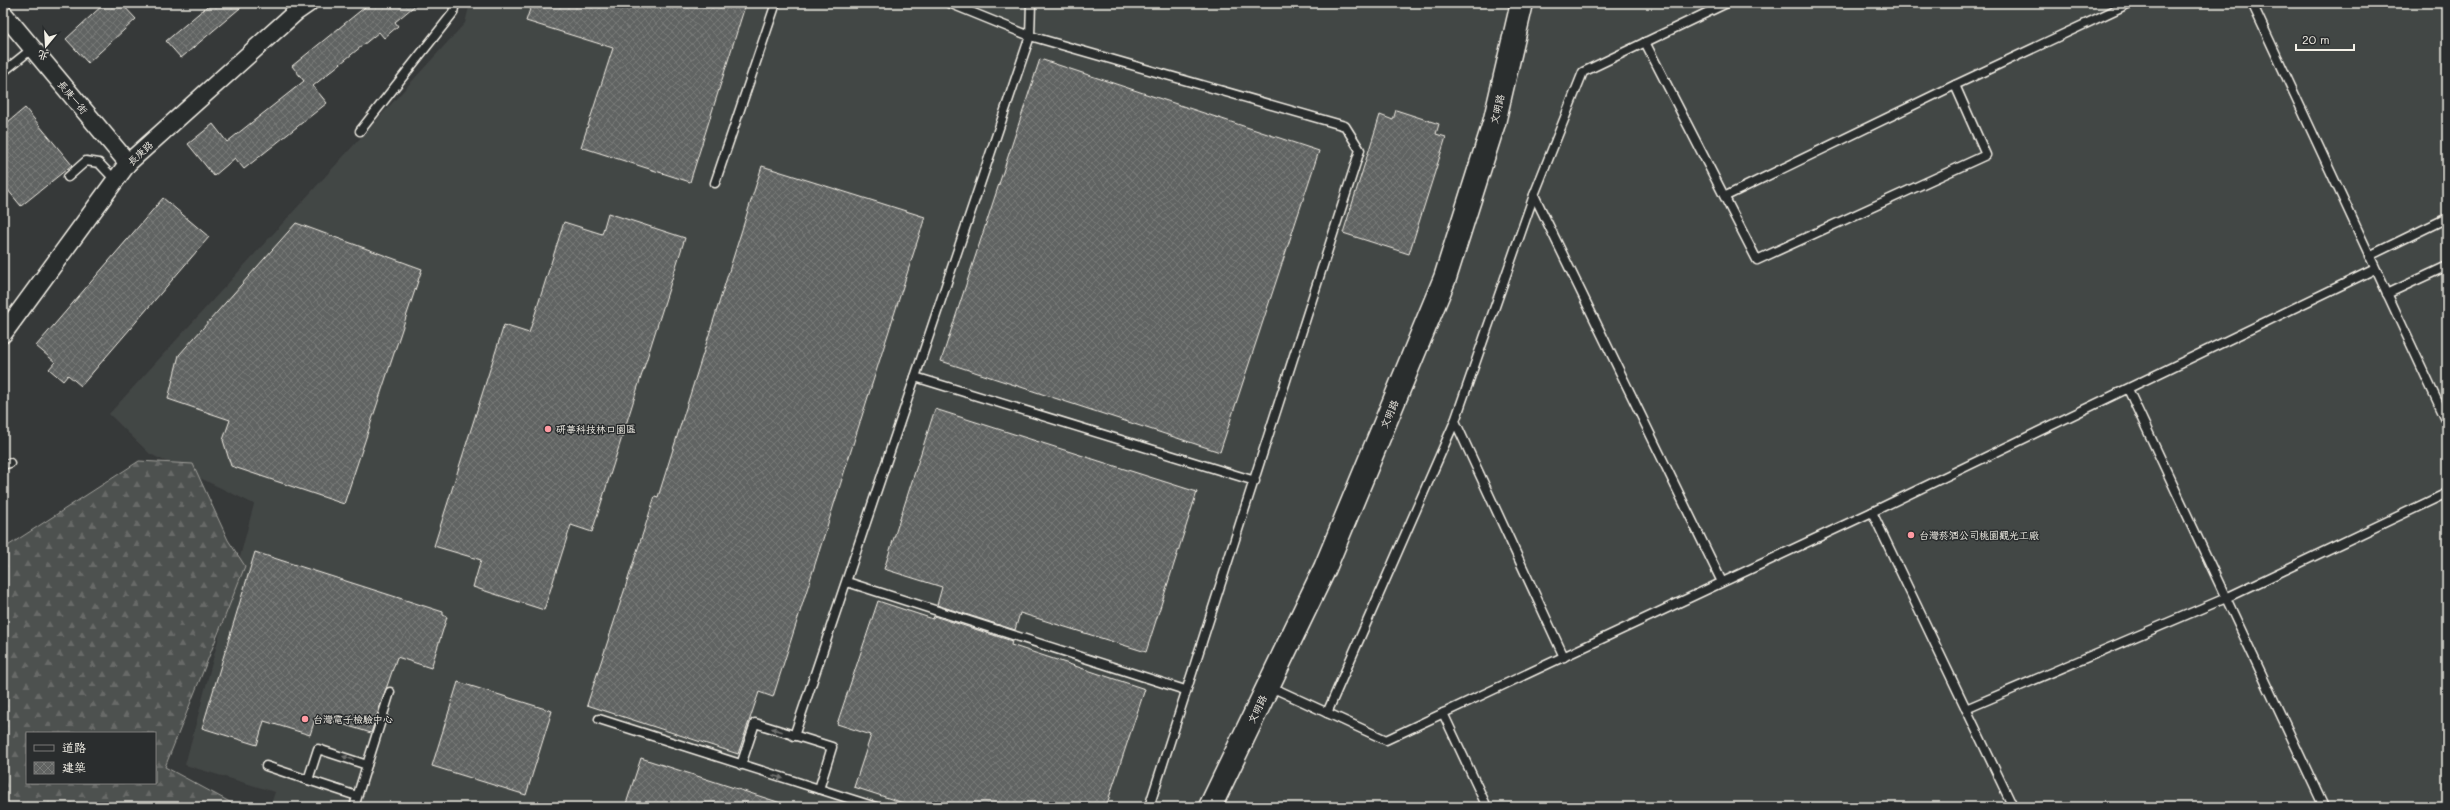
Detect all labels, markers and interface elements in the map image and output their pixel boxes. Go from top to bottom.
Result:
north arrow [26,26,66,66]
scale bar [2296,26,2354,52]
text: 20 m [2302,31,2330,47]
text: 北 [35,47,50,65]
street label: 長庚一街 [55,77,91,117]
street label: 文明路 [1487,93,1507,125]
street label: 長庚路 [124,138,156,168]
street label: 文明路 [1377,397,1401,431]
place label: 研華科技林口園區 [556,422,636,436]
marker: 研華科技林口園區 [543,424,553,434]
place label: 台灣菸酒公司桃園觀光工廠 [1919,528,2039,542]
marker: 台灣菸酒公司桃園觀光工廠 [1906,530,1916,540]
street label: 文明路 [1244,692,1270,726]
place label: 台灣電子檢驗中心 [313,712,393,726]
marker: 台灣電子檢驗中心 [300,714,310,724]
one-way arrow [770,727,782,733]
legend [26,732,156,784]
text: 道路 [62,739,86,755]
one-way arrow [342,755,354,761]
text: 建築 [62,759,86,775]
one-way arrow [773,774,785,780]

